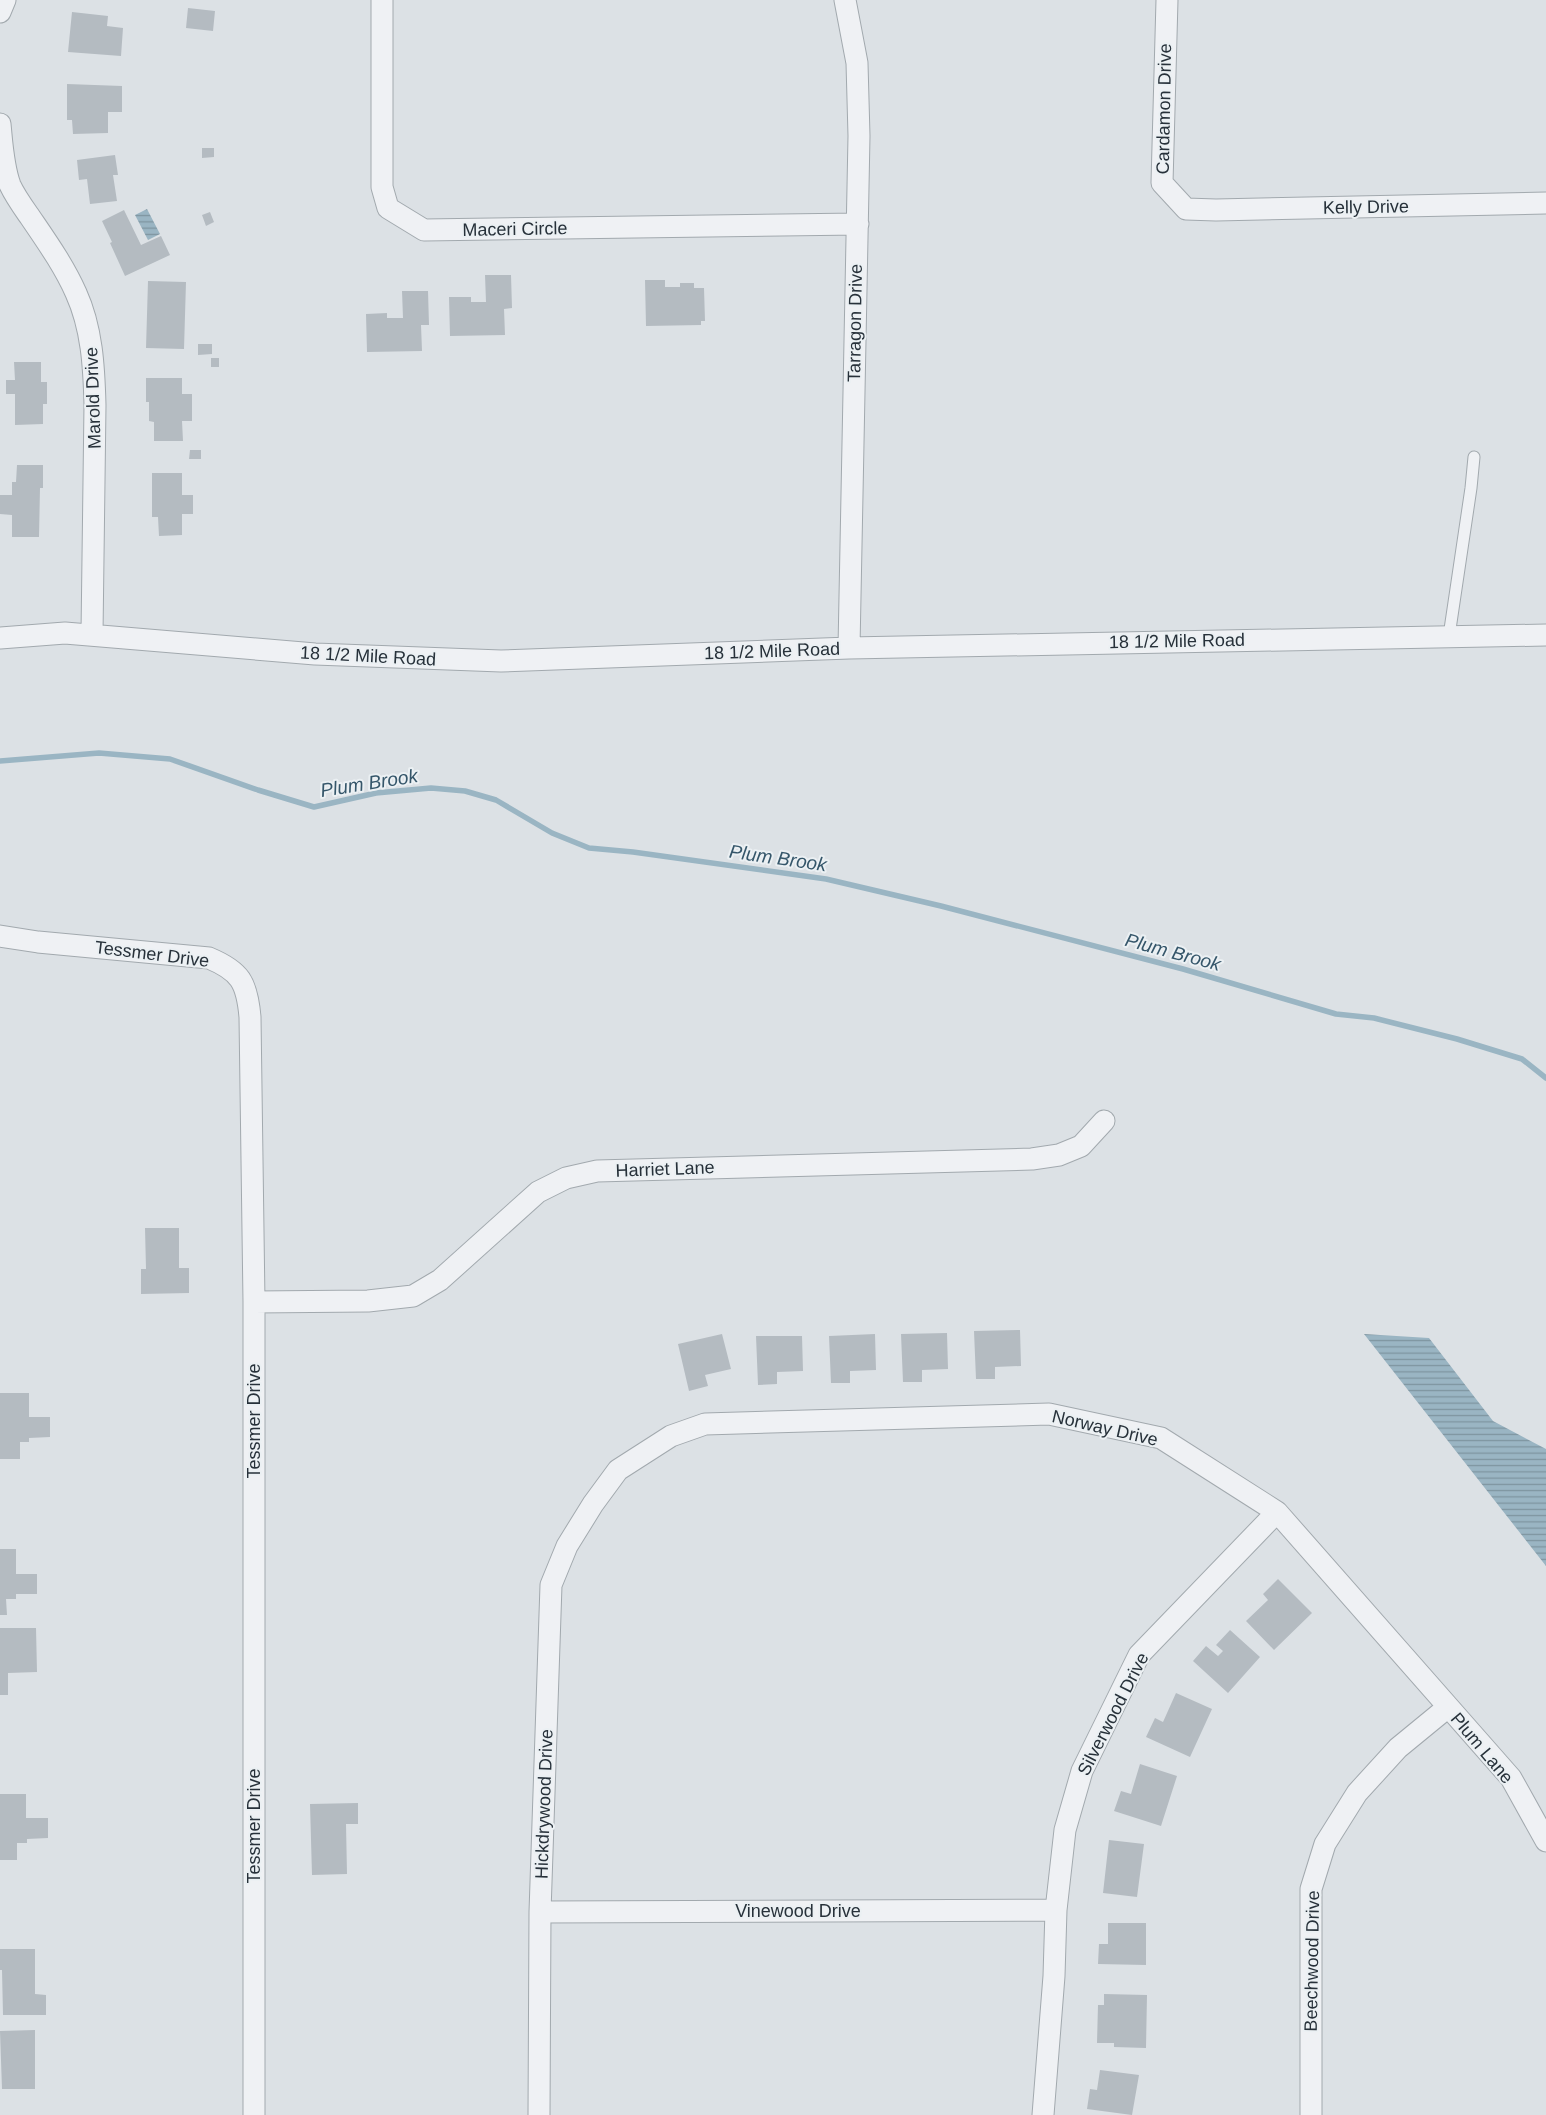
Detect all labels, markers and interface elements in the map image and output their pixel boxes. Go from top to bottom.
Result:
street label: Cardamon Drive [1153,43,1175,175]
street label: Kelly Drive [1323,196,1409,218]
street label: Maceri Circle [462,218,568,240]
street label: Tarragon Drive [844,264,866,382]
street label: Marold Drive [81,347,105,449]
street label: 18 1/2 Mile Road [1109,630,1245,652]
street label: 18 1/2 Mile Road [704,639,840,663]
street label: 18 1/2 Mile Road [300,642,436,670]
water label: Plum Brook [319,765,421,801]
water label: Plum Brook [728,841,830,875]
water label: Plum Brook [1123,929,1225,975]
street label: Tessmer Drive [94,937,210,971]
street label: Harriet Lane [615,1157,715,1181]
street label: Tessmer Drive [244,1363,264,1479]
street label: Norway Drive [1050,1406,1160,1450]
street label: Silverwood Drive [1073,1649,1153,1779]
street label: Plum Lane [1447,1709,1517,1787]
street label: Hickdrywood Drive [531,1729,557,1879]
street label: Tessmer Drive [244,1768,264,1884]
street label: Beechwood Drive [1301,1890,1323,2032]
street label: Vinewood Drive [735,1901,861,1921]

